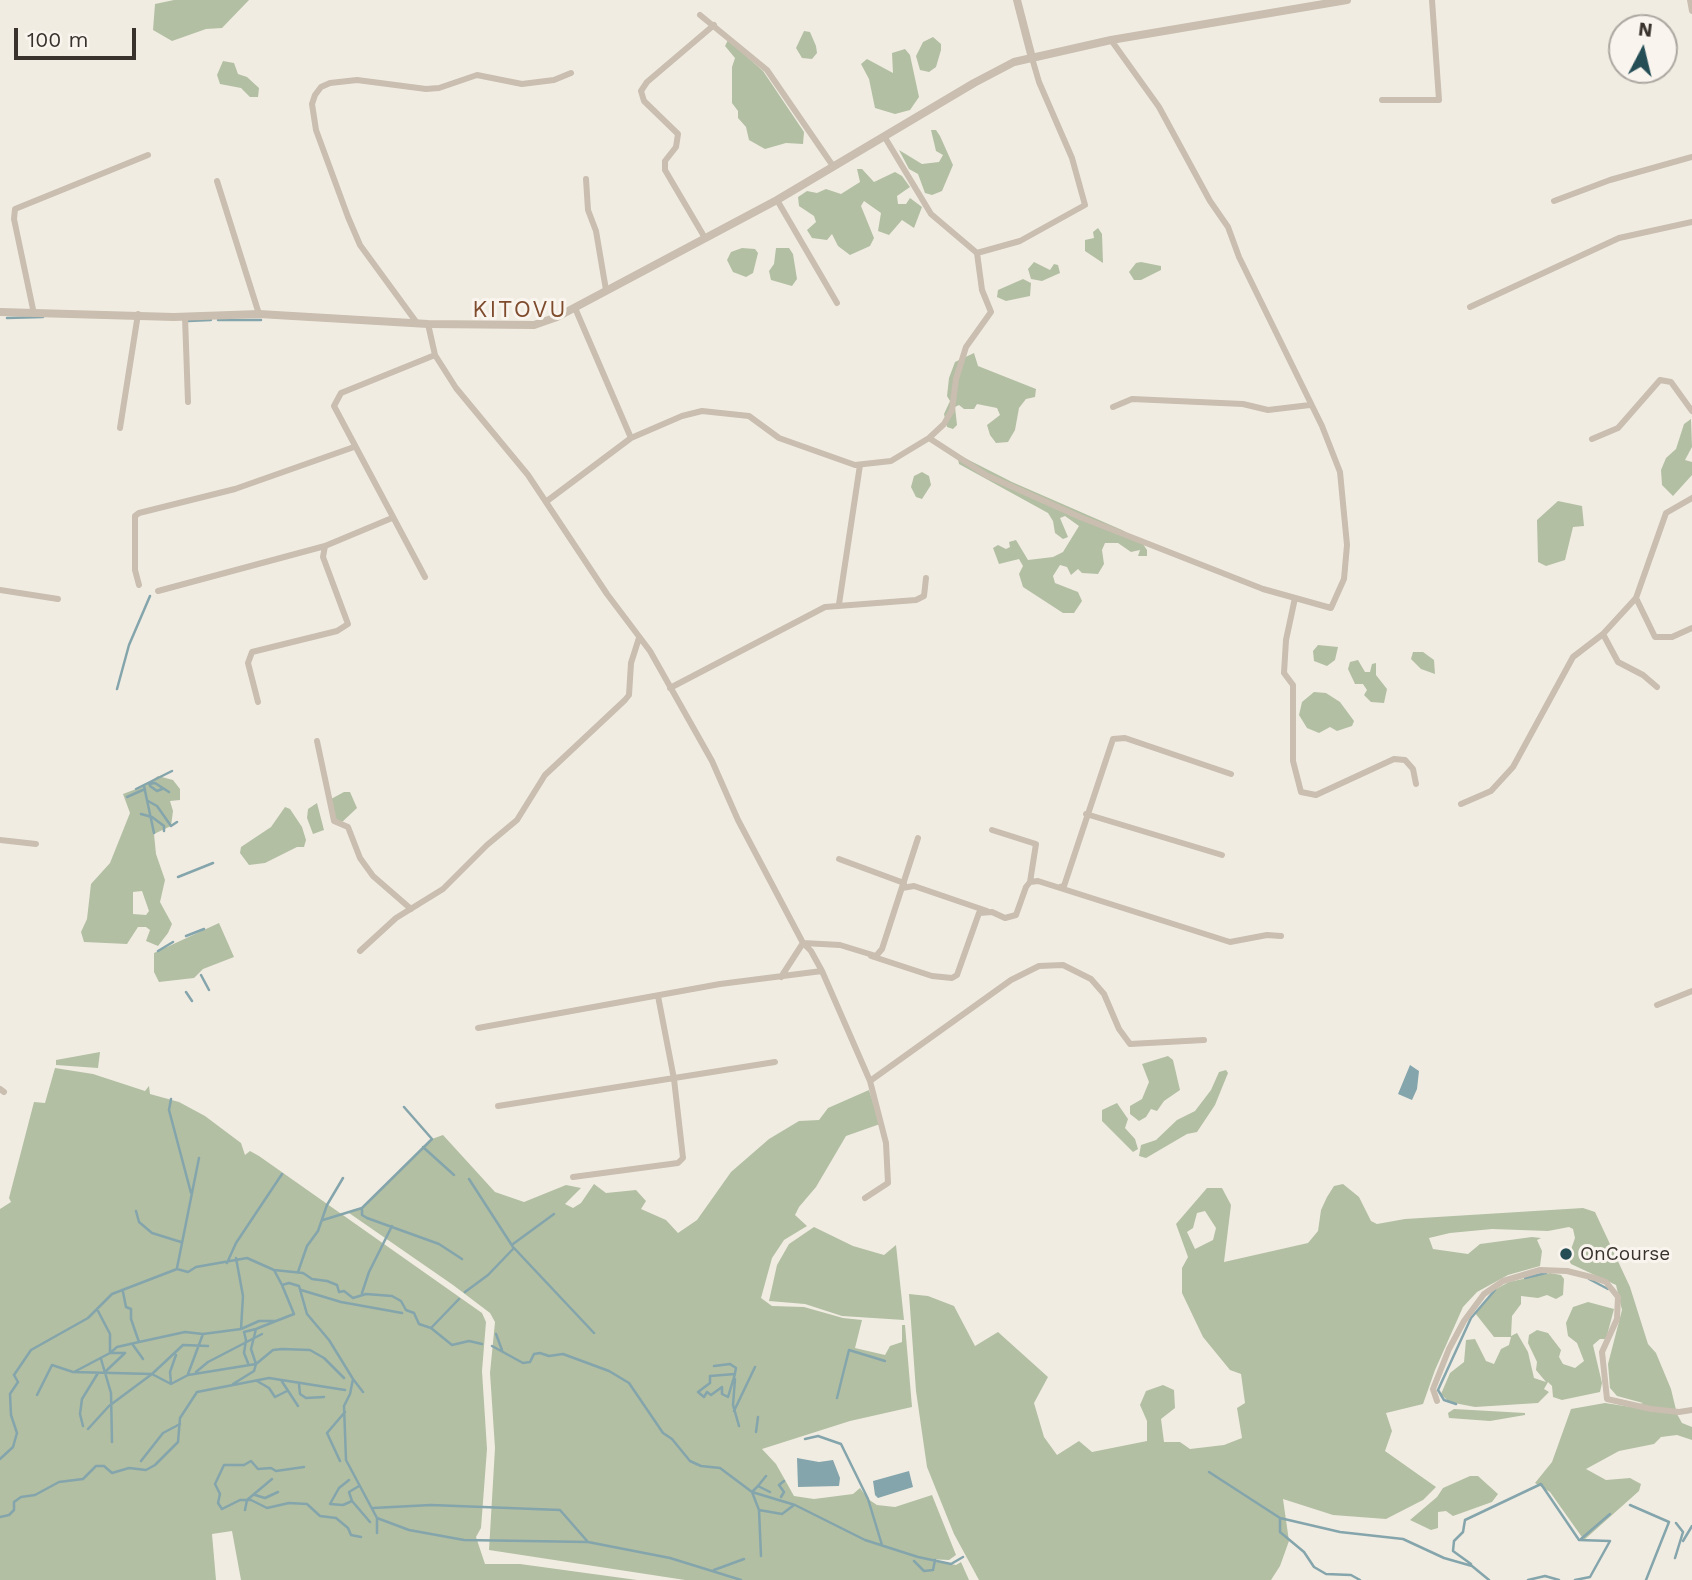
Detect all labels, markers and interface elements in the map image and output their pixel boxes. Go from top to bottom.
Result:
scale bar [18,14,140,58]
north arrow [1608,14,1678,84]
text: N [1637,17,1654,42]
text: 100 m [27,27,89,52]
district label: KITOVU [473,296,567,324]
place label: OnCourse [1580,1243,1670,1265]
marker: OnCourse [1558,1246,1574,1262]

